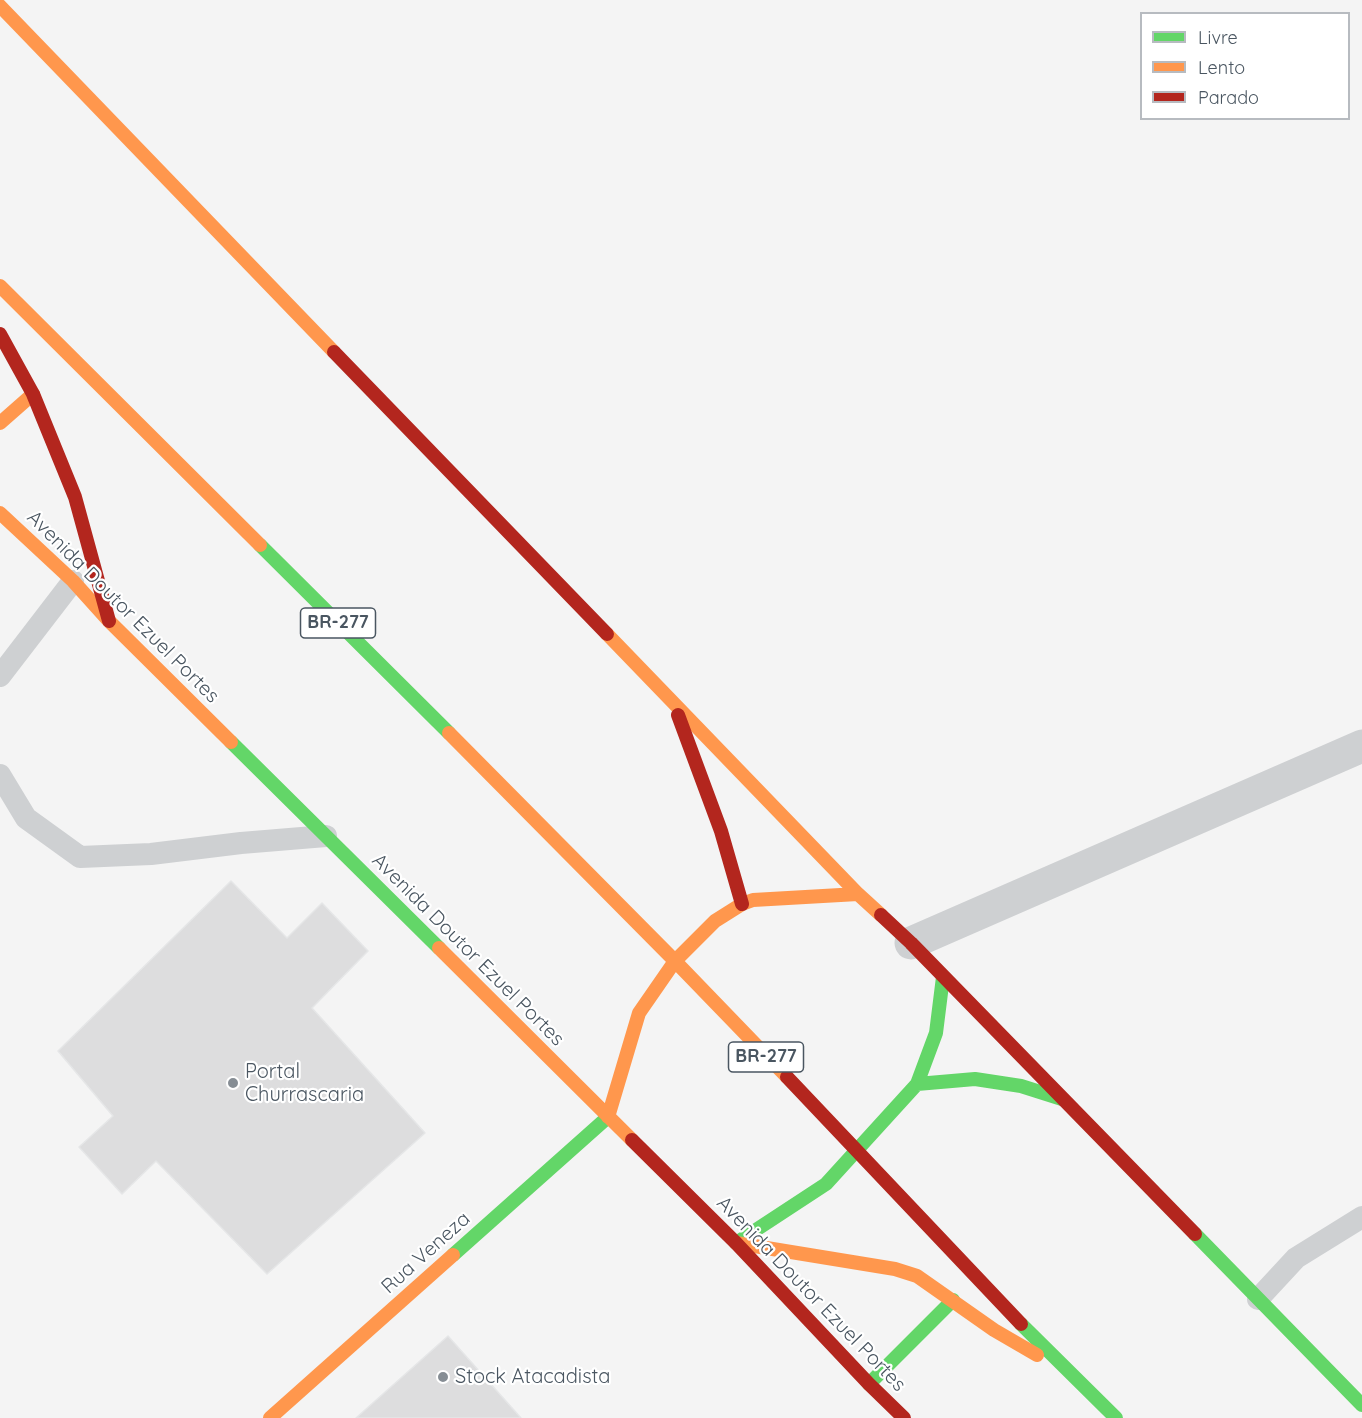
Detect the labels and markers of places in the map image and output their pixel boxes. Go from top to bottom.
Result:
place label: Portal Churrascaria [245,1060,364,1107]
marker: Portal Churrascaria [226,1076,240,1090]
place label: Stock Atacadista [455,1365,610,1389]
marker: Stock Atacadista [436,1370,450,1384]

